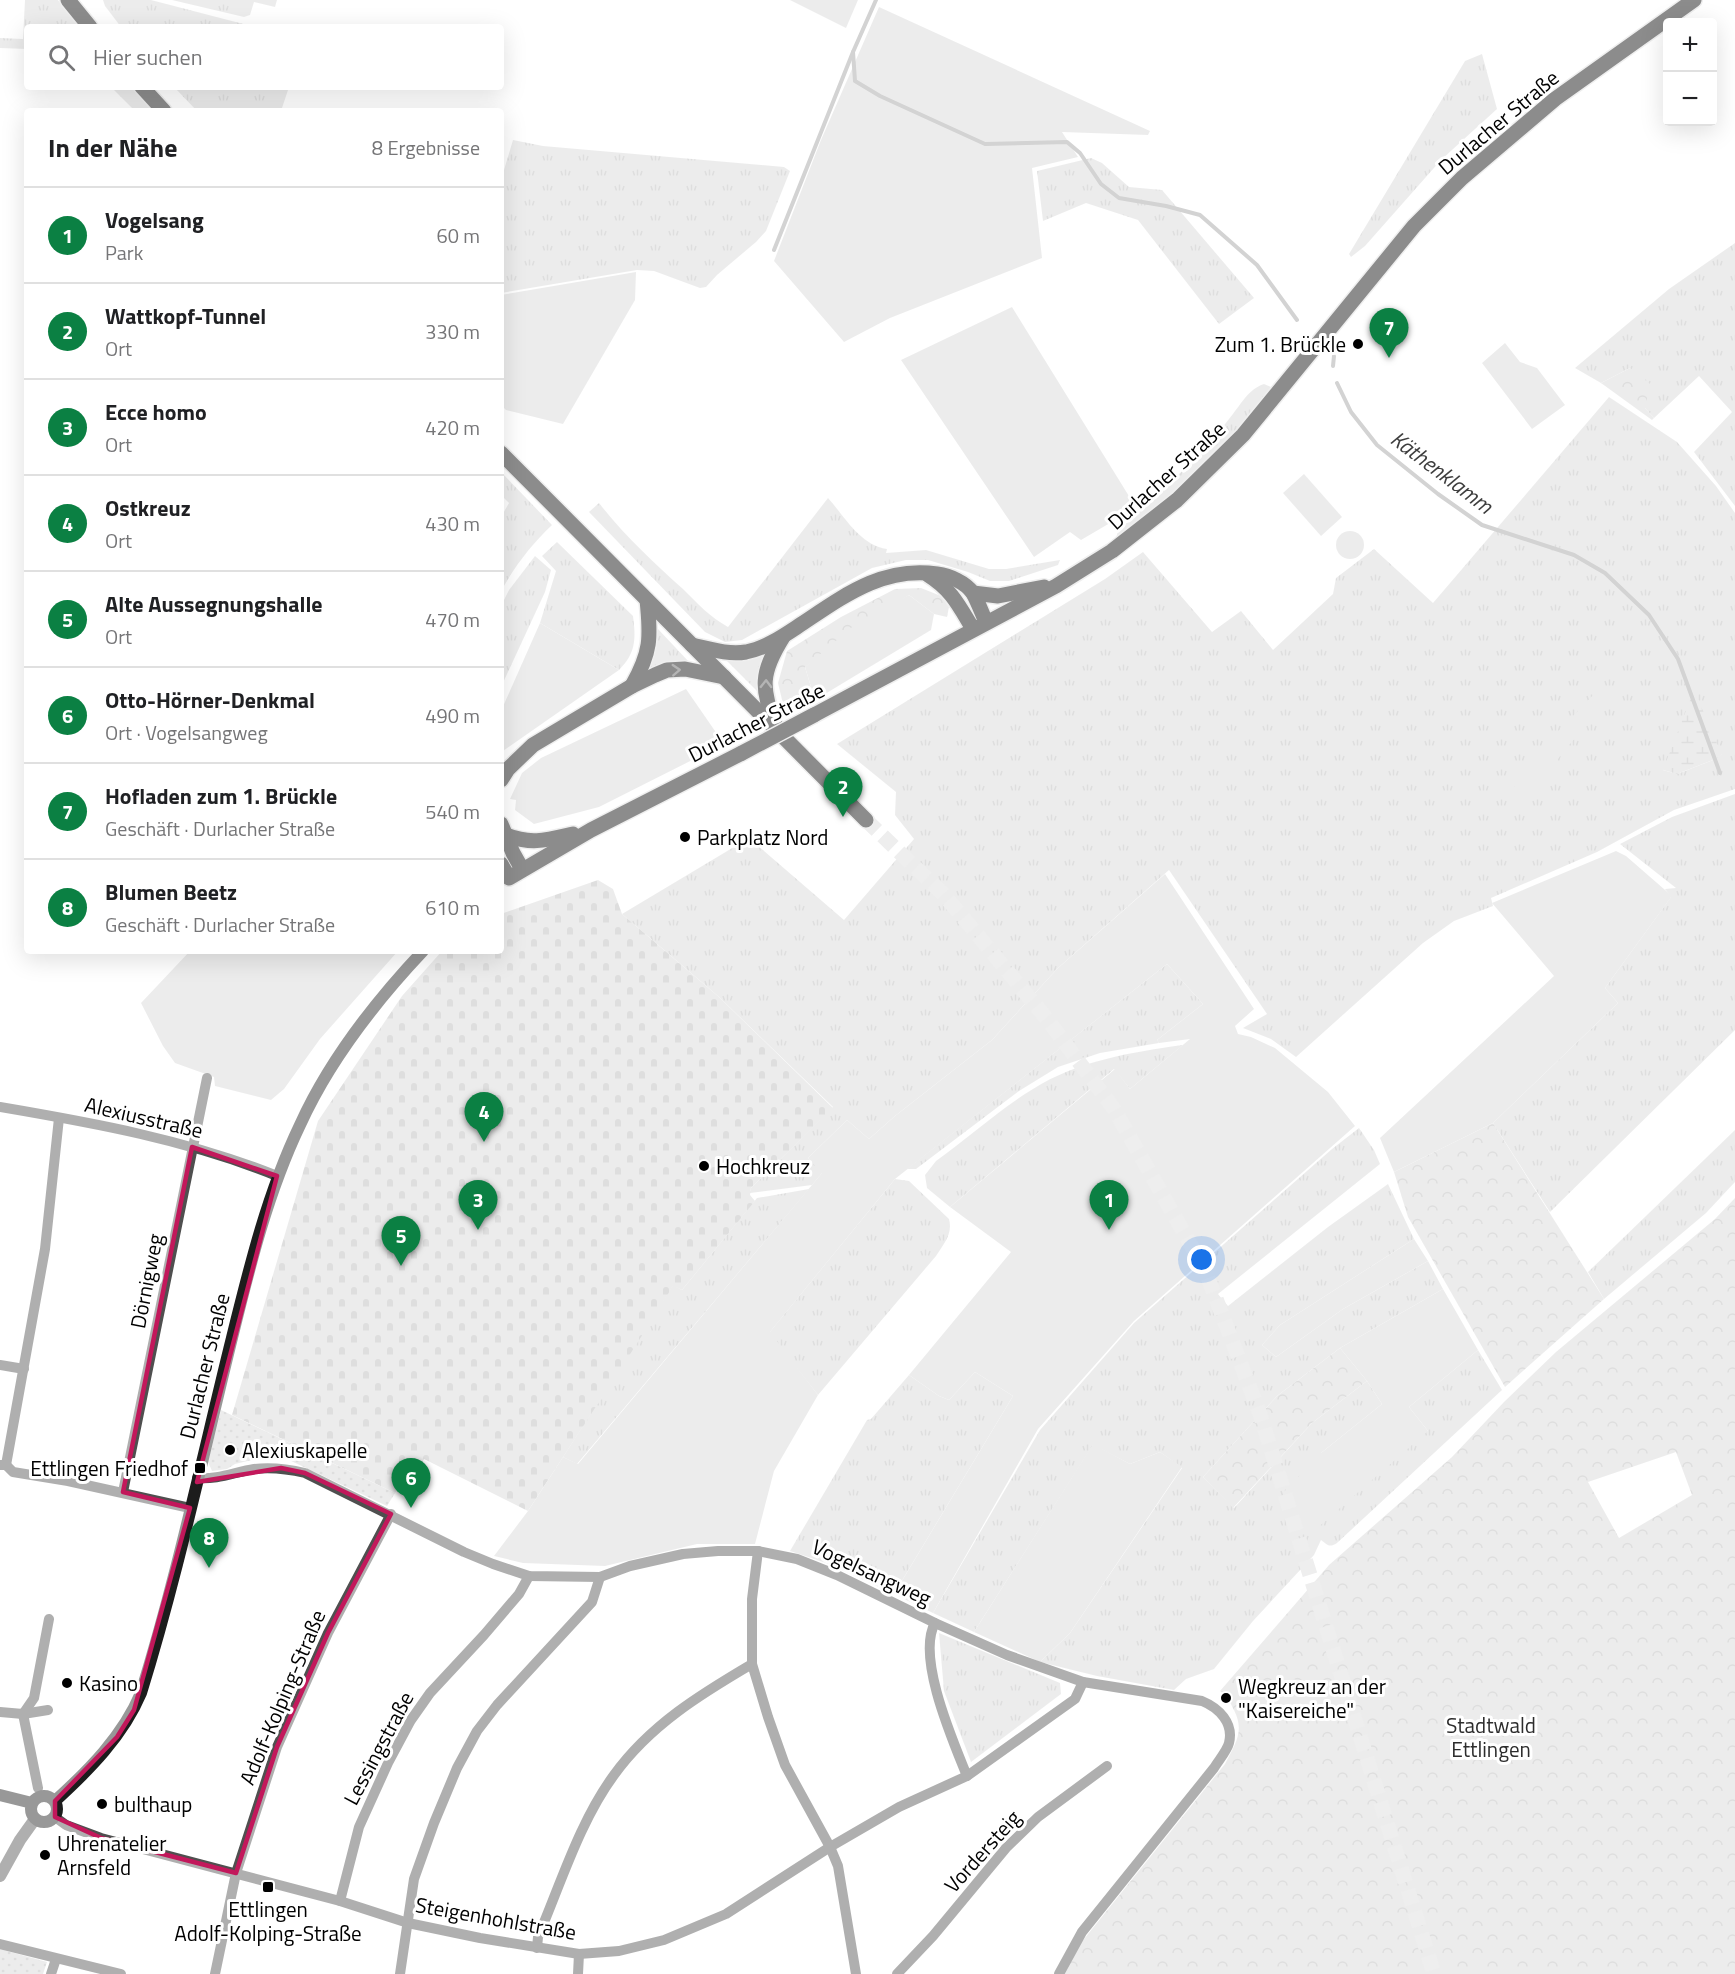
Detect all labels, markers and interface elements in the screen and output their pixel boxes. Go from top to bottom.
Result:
map controls [1663,18,1717,126]
button: + [1663,18,1717,72]
search box [24,24,504,90]
text: Hier suchen [93,40,202,74]
icon: search [45,41,78,74]
street label: Durlacher Straße [1431,62,1565,182]
button: − [1663,72,1717,126]
text: In der Nähe [48,128,177,167]
text: 8 Ergebnisse [372,132,480,163]
text: Vogelsang [105,203,204,237]
text: 1 [62,220,73,251]
text: 60 m [436,220,480,251]
text: Park [105,237,143,268]
text: Wattkopf-Tunnel [105,299,266,333]
pin: 7 [1370,308,1408,358]
text: 2 [62,316,73,347]
text: 330 m [425,316,480,347]
place label: Zum 1. Brückle [1215,328,1346,360]
text: Ort [105,333,132,364]
marker: Zum 1. Brückle [1351,337,1365,351]
text: Ecce homo [105,395,207,429]
text: 3 [62,412,73,443]
text: 420 m [425,412,480,443]
street label: Durlacher Straße [1100,413,1232,537]
water label: Käthenklamm [1384,422,1501,522]
text: Ort [105,429,132,460]
text: Ostkreuz [105,491,191,525]
text: 4 [62,508,73,539]
text: 430 m [425,508,480,539]
text: Ort [105,525,132,556]
text: Alte Aussegnungshalle [105,587,323,621]
text: 5 [62,604,73,635]
text: 470 m [425,604,480,635]
text: Ort [105,621,132,652]
one-way arrow [672,664,681,677]
street label: Durlacher Straße [682,674,830,770]
one-way arrow [760,679,772,688]
text: Otto-Hörner-Denkmal [105,683,315,717]
text: 6 [62,700,73,731]
text: 490 m [425,700,480,731]
text: Ort · Vogelsangweg [105,717,268,748]
pin: 2 [824,768,862,817]
text: Hofladen zum 1. Brückle [105,779,337,813]
text: 7 [62,796,73,827]
text: 540 m [425,796,480,827]
text: Geschäft · Durlacher Straße [105,813,335,844]
place label: Parkplatz Nord [697,821,828,853]
marker: Parkplatz Nord [678,830,692,844]
text: Blumen Beetz [105,875,237,909]
text: 8 [62,892,73,923]
text: 610 m [425,892,480,923]
text: Geschäft · Durlacher Straße [105,909,335,940]
street label: Alexiusstraße [82,1088,206,1146]
pin: 4 [464,1092,504,1142]
place label: Hochkreuz [716,1150,810,1182]
marker: Hochkreuz [697,1159,711,1173]
pin: 3 [458,1180,498,1230]
pin: 1 [1090,1180,1128,1230]
pin: 5 [382,1216,420,1266]
street label: Dörnigweg [121,1231,171,1331]
your location [1187,1245,1216,1274]
street label: Durlacher Straße [170,1290,238,1442]
place label: Alexiuskapelle [242,1434,367,1466]
marker: Alexiuskapelle [223,1443,237,1457]
place label: Ettlingen Friedhof [30,1452,188,1484]
pin: 6 [392,1458,430,1508]
marker: Ettlingen Friedhof [193,1461,207,1475]
pin: 8 [190,1518,228,1568]
street label: Vogelsangweg [807,1530,937,1614]
street label: Adolf-Kolping-Straße [231,1604,333,1790]
place label: Kasino [79,1667,138,1699]
place label: Wegkreuz an der "Kaisereiche" [1238,1670,1386,1726]
marker: Kasino [60,1676,74,1690]
street label: Lessingstraße [335,1686,421,1810]
marker: Wegkreuz an der "Kaisereiche" [1219,1691,1233,1705]
park label: Stadtwald Ettlingen [1446,1709,1536,1765]
place label: bulthaup [114,1788,192,1820]
marker: bulthaup [95,1797,109,1811]
street label: Vordersteig [936,1802,1028,1900]
place label: Uhrenatelier Arnsfeld [57,1827,167,1883]
marker: Uhrenatelier Arnsfeld [38,1848,52,1862]
marker: Ettlingen Adolf-Kolping-Straße [261,1880,275,1894]
street label: Steigenhohlstraße [413,1888,579,1948]
place label: Ettlingen Adolf-Kolping-Straße [174,1893,362,1949]

